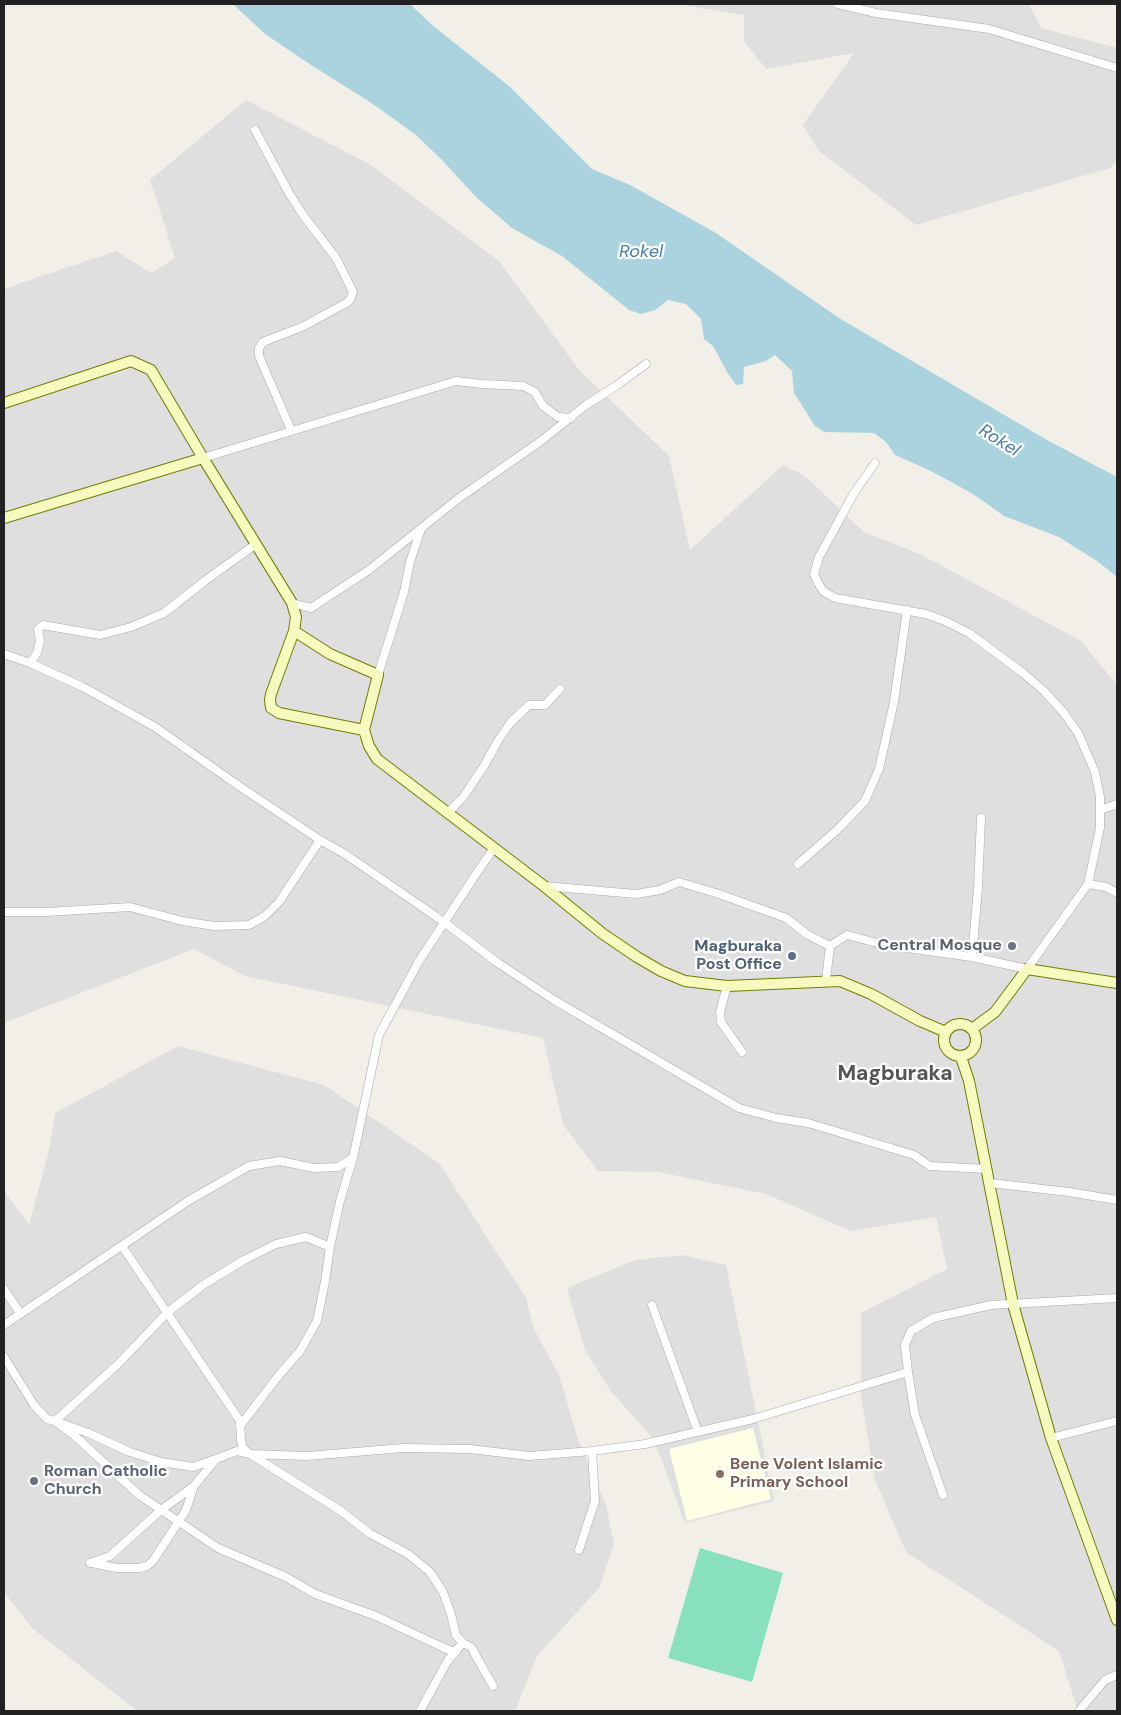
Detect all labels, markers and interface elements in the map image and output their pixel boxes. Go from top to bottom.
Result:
water label: Rokel [619,241,663,263]
water label: Rokel [975,420,1023,462]
place label: Central Mosque [877,936,1002,956]
place label: Magburaka Post Office [694,937,782,975]
marker: Central Mosque [1006,940,1018,952]
marker: Magburaka Post Office [786,950,798,962]
district label: Magburaka [837,1061,953,1087]
place label: Bene Volent Islamic Primary School [730,1455,883,1493]
place label: Roman Catholic Church [44,1462,167,1500]
marker: Bene Volent Islamic Primary School [714,1468,726,1480]
marker: Roman Catholic Church [28,1475,40,1487]

